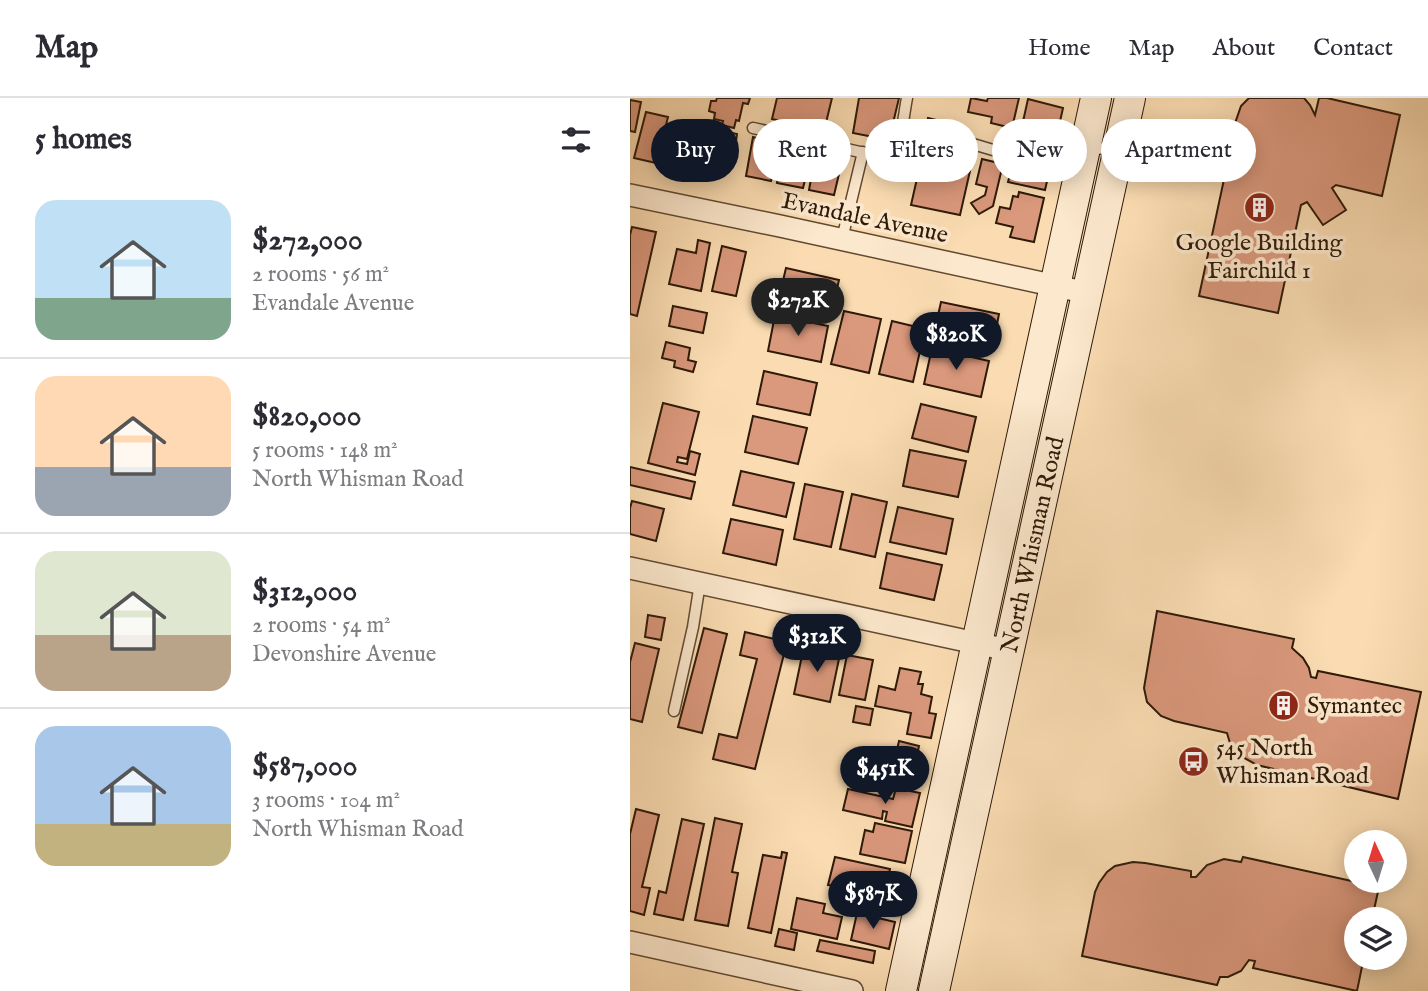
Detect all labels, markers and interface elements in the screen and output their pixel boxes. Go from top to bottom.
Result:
text: Map [35,27,98,69]
text: Home [1028,33,1091,64]
text: Map [1129,33,1175,64]
text: About [1213,33,1275,64]
text: Contact [1313,33,1393,64]
chip: Buy [651,119,739,182]
chip: Rent [753,119,851,182]
chip: Filters [865,119,978,182]
chip: New [992,119,1087,182]
chip: Apartment [1101,119,1256,182]
text: 5 homes [35,121,132,159]
icon: filters [557,121,595,159]
street label: Evandale Avenue [779,186,951,251]
building icon: Google Building Fairchild 1 [1242,191,1276,225]
text: $272,000 [252,222,363,260]
icon: home [91,228,175,312]
place label: Google Building Fairchild 1 [1176,228,1343,287]
text: 2 rooms · 56 m² [252,260,389,289]
pin: $272K [749,278,847,338]
text: $272K [767,286,829,315]
text: Evandale Avenue [252,289,414,318]
pin: $820K [907,313,1005,372]
text: $820K [926,320,986,349]
text: $820,000 [252,398,361,436]
icon: home [91,404,175,488]
street label: North Whisman Road [995,434,1072,656]
text: 5 rooms · 148 m² [252,436,398,465]
text: North Whisman Road [252,465,464,494]
text: $312,000 [252,573,357,611]
icon: home [91,579,175,663]
text: 2 rooms · 54 m² [252,611,391,640]
pin: $312K [768,614,866,674]
text: $312K [788,622,846,651]
text: Devonshire Avenue [252,640,436,669]
building icon: Symantec [1267,688,1301,722]
place label: Symantec [1307,691,1402,722]
place label: 545 North Whisman Road [1216,733,1369,792]
bus stop icon: 545 North Whisman Road [1176,744,1210,778]
pin: $451K [836,746,934,806]
text: $587,000 [252,748,357,786]
icon: home [91,754,175,838]
text: $451K [856,754,914,783]
text: 3 rooms · 104 m² [252,786,400,815]
text: North Whisman Road [252,815,464,844]
north arrow [1344,830,1407,892]
map controls [1344,830,1407,970]
pin: $587K [824,872,922,931]
text: $587K [844,879,902,908]
button: layers [1344,907,1407,970]

